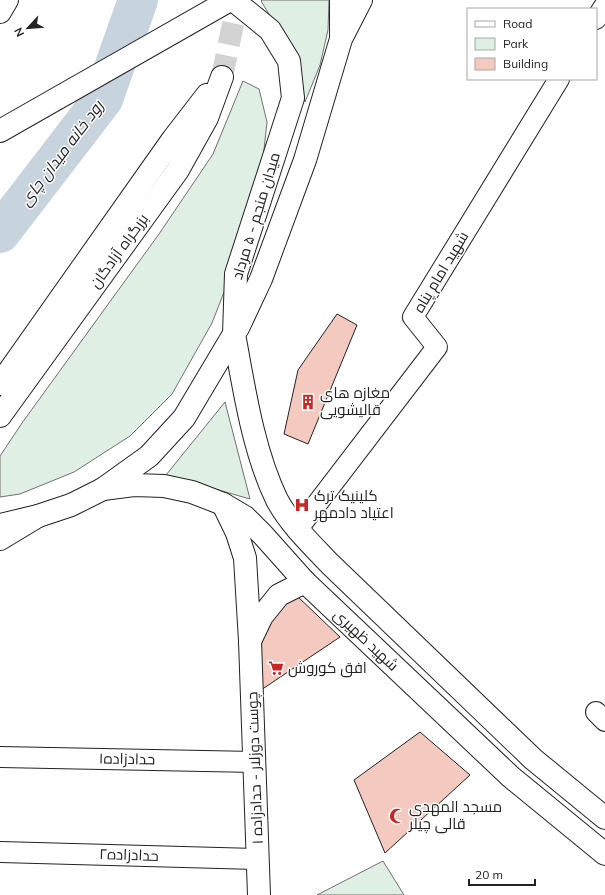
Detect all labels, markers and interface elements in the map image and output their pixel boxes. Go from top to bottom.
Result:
north arrow [8,8,48,48]
legend [467,8,597,80]
text: Road [503,16,532,31]
text: N [11,26,27,39]
text: Park [503,36,529,51]
text: Building [503,56,548,71]
water label: رود خانه میدان چای [15,95,109,210]
street label: میدان منجم - ۵ مرداد [227,150,285,282]
street label: بزرگراه آزادگان [85,210,153,292]
street label: شهید امام پناه [409,228,473,316]
place label: مغازه های قالیشویی [320,383,390,420]
building icon: مغازه های قالیشویی [299,393,317,411]
place label: کلینیک ترک اعتیاد دادمهر [313,486,394,523]
hospital icon: کلینیک ترک اعتیاد دادمهر [293,496,311,514]
street label: شهید ظهیری [329,605,403,675]
place label: افق کوروش [288,658,367,678]
supermarket icon: افق کوروش [267,659,285,677]
street label: چوست دوزلار - حدادزاده ۱ [242,691,268,845]
street label: حدادزاده۱ [99,749,155,768]
place label: مسجد المهدی قالی چیلر [408,797,502,834]
mosque icon: مسجد المهدی قالی چیلر [388,807,406,825]
street label: حدادزاده۲ [99,844,159,865]
scale bar [469,861,535,887]
text: 20 m [475,867,503,882]

